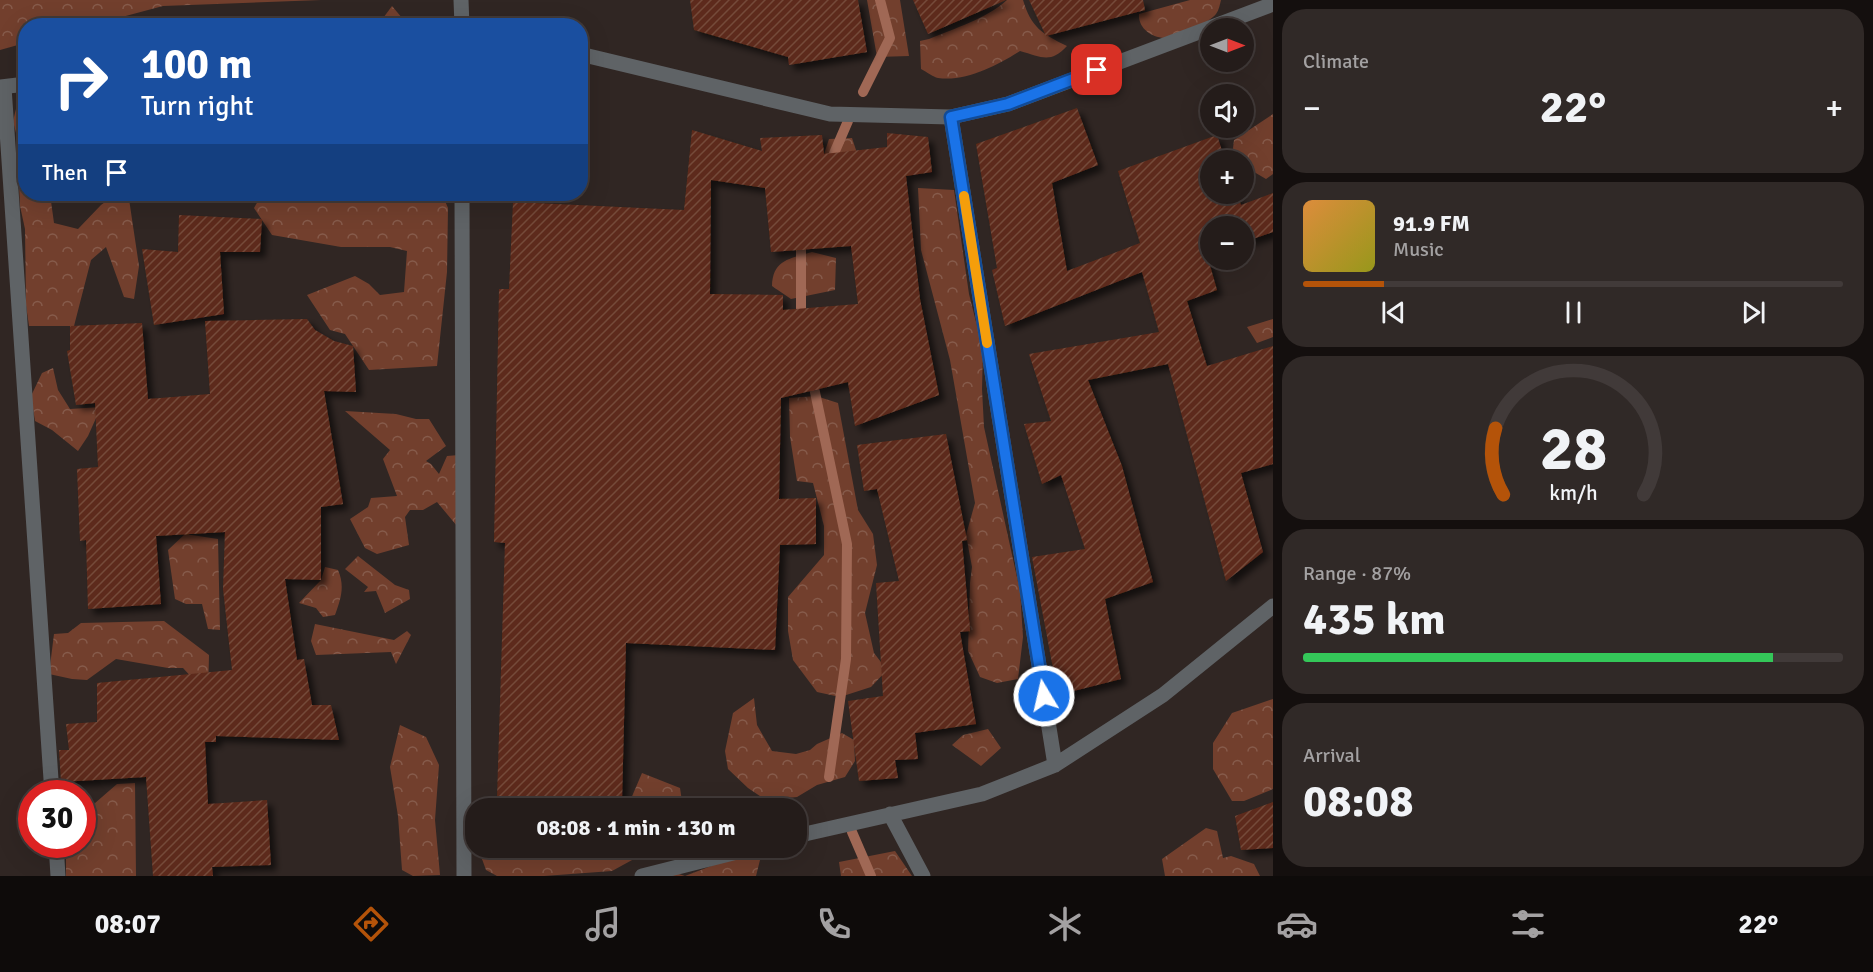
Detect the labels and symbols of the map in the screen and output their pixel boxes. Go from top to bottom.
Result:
north arrow [1200,18,1254,72]
pin [1071,44,1122,95]
position arrow [1012,664,1076,728]
speed limit sign: 30 [18,780,96,858]

